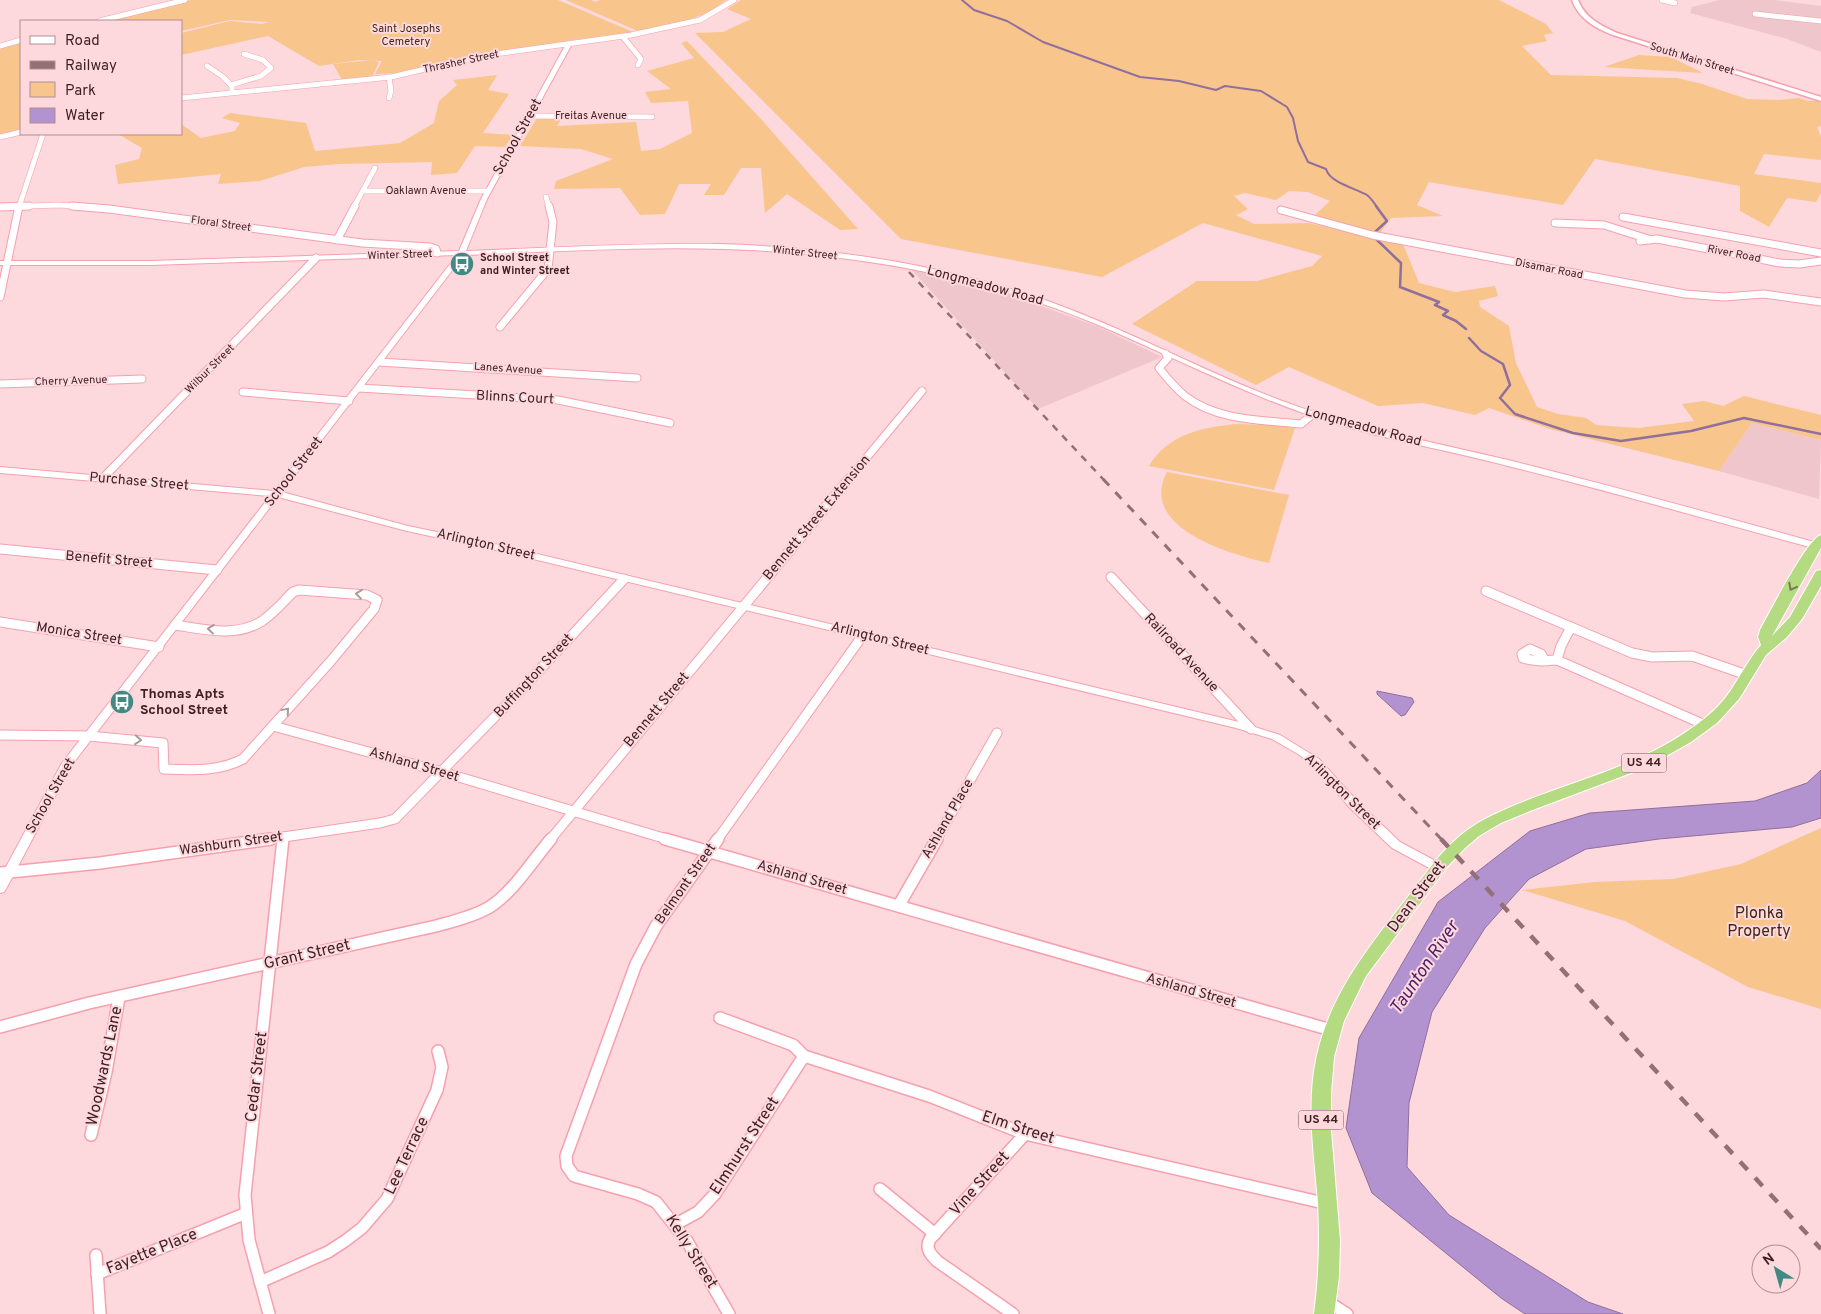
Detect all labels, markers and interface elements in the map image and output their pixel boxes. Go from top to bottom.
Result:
legend [20,20,182,135]
park label: Saint Josephs Cemetery [372,22,440,49]
text: Road [65,32,100,51]
street label: South Main Street [1648,39,1736,79]
street label: Thrasher Street [422,47,500,77]
text: Railway [65,57,117,76]
text: Park [65,82,96,101]
street label: School Street [490,96,546,178]
text: Water [65,107,105,126]
street label: Freitas Avenue [555,109,627,123]
street label: Oaklawn Avenue [386,184,467,198]
street label: Floral Street [190,213,252,235]
street label: River Road [1706,242,1762,266]
street label: Winter Street [772,243,838,263]
street label: Winter Street [367,247,433,263]
bus stop icon: School Street and Winter Street [449,251,475,277]
place label: School Street and Winter Street [480,251,570,278]
street label: Disamar Road [1514,256,1584,282]
street label: Longmeadow Road [925,262,1045,310]
street label: Wilbur Street [182,341,238,397]
street label: Lanes Avenue [473,360,543,378]
street label: Cherry Avenue [34,373,108,389]
street label: Blinns Court [476,387,554,409]
street label: Longmeadow Road [1303,403,1423,451]
street label: School Street [261,433,327,511]
street label: Bennett Street Extension [760,452,874,584]
street label: Purchase Street [89,469,189,495]
street label: Arlington Street [435,525,537,565]
street label: Benefit Street [65,548,153,572]
one-way arrow [1788,582,1798,591]
one-way arrow [355,589,363,600]
street label: Railroad Avenue [1140,610,1222,696]
street label: Monica Street [35,619,123,649]
street label: Arlington Street [829,619,931,659]
one-way arrow [207,624,215,635]
street label: Buffington Street [491,630,577,722]
street label: Bennett Street [621,669,693,751]
place label: Thomas Apts School Street [140,686,228,719]
bus stop icon: Thomas Apts School Street [109,689,135,715]
one-way arrow [281,707,290,716]
one-way arrow [134,735,142,746]
street label: Ashland Street [367,744,461,786]
street label: Arlington Street [1300,750,1384,834]
road number: US 44 [1622,754,1666,772]
street label: School Street [22,755,80,837]
street label: Ashland Place [918,776,978,862]
street label: Washburn Street [178,828,284,860]
street label: Belmont Street [652,840,720,928]
street label: Ashland Street [755,857,849,899]
street label: Dean Street [1384,857,1450,937]
park label: Plonka Property [1727,904,1791,942]
water label: Taunton River [1385,915,1466,1019]
street label: Grant Street [262,935,352,975]
street label: Ashland Street [1144,970,1238,1012]
street label: Woodwards Lane [83,1004,127,1128]
street label: Cedar Street [242,1031,272,1123]
street label: Elmhurst Street [706,1093,784,1199]
street label: Elm Street [979,1107,1057,1149]
road number: US 44 [1298,1110,1344,1130]
street label: Lee Terrace [380,1114,434,1198]
street label: Vine Street [946,1148,1014,1220]
street label: Kelly Street [660,1211,722,1293]
street label: Fayette Place [103,1225,201,1279]
north arrow [1751,1244,1801,1294]
text: N [1760,1250,1778,1270]

